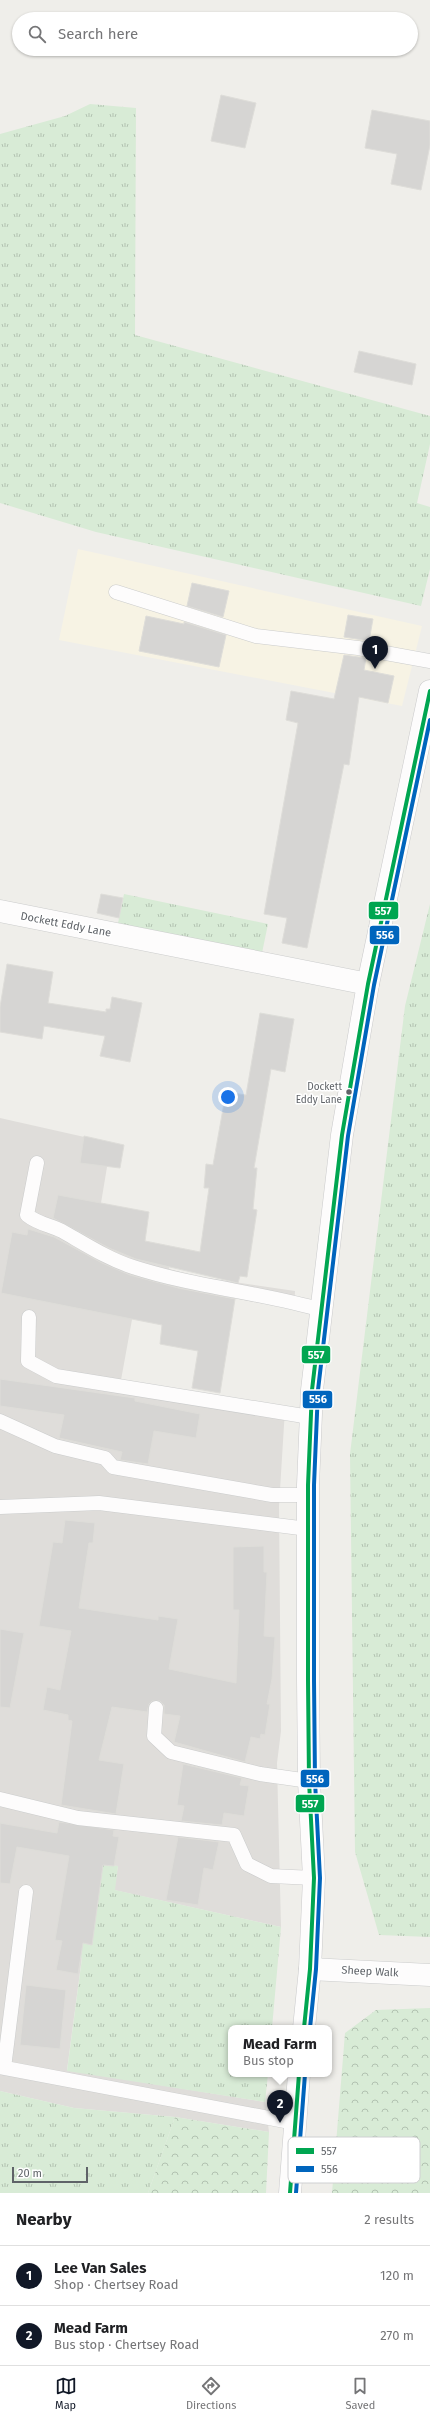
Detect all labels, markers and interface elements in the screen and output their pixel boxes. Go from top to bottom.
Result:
search box [12,12,418,56]
icon: search [26,23,48,45]
text: Search here [58,25,138,43]
pin: 1 [362,636,388,669]
line badge: 557 [368,901,399,920]
text: 557 [375,905,391,918]
street label: Dockett Eddy Lane [19,909,112,940]
line badge: 556 [369,925,400,945]
text: 556 [376,929,394,942]
place label: Dockett Eddy Lane [296,1081,342,1106]
your location [218,1087,238,1107]
marker: Dockett Eddy Lane [344,1087,354,1097]
line badge: 557 [301,1345,331,1364]
text: 557 [308,1349,324,1362]
line badge: 556 [302,1390,333,1409]
text: 556 [309,1393,327,1406]
line badge: 556 [300,1769,330,1788]
text: 556 [306,1773,324,1786]
line badge: 557 [295,1794,325,1813]
text: 557 [302,1798,318,1811]
street label: Sheep Walk [341,1964,399,1980]
popup [228,2025,332,2077]
text: Mead Farm [243,2035,317,2053]
text: Bus stop [243,2053,294,2068]
pin: 2 [267,2090,293,2123]
legend [288,2137,420,2183]
text: 557 [321,2145,337,2158]
text: 556 [321,2163,338,2176]
scale bar [12,2165,88,2184]
text: 20 m [18,2167,42,2180]
text: Nearby [16,2209,71,2230]
text: 2 results [364,2212,414,2227]
text: Lee Van Sales [54,2259,146,2277]
text: 1 [26,2268,32,2283]
text: 120 m [380,2268,414,2283]
text: Shop · Chertsey Road [54,2277,179,2292]
text: Mead Farm [54,2319,128,2337]
text: 2 [26,2328,32,2343]
text: 270 m [380,2328,414,2343]
text: Bus stop · Chertsey Road [54,2337,199,2352]
tab: Map [55,2375,77,2412]
tab: Directions [186,2375,236,2412]
tab: Saved [346,2375,375,2412]

